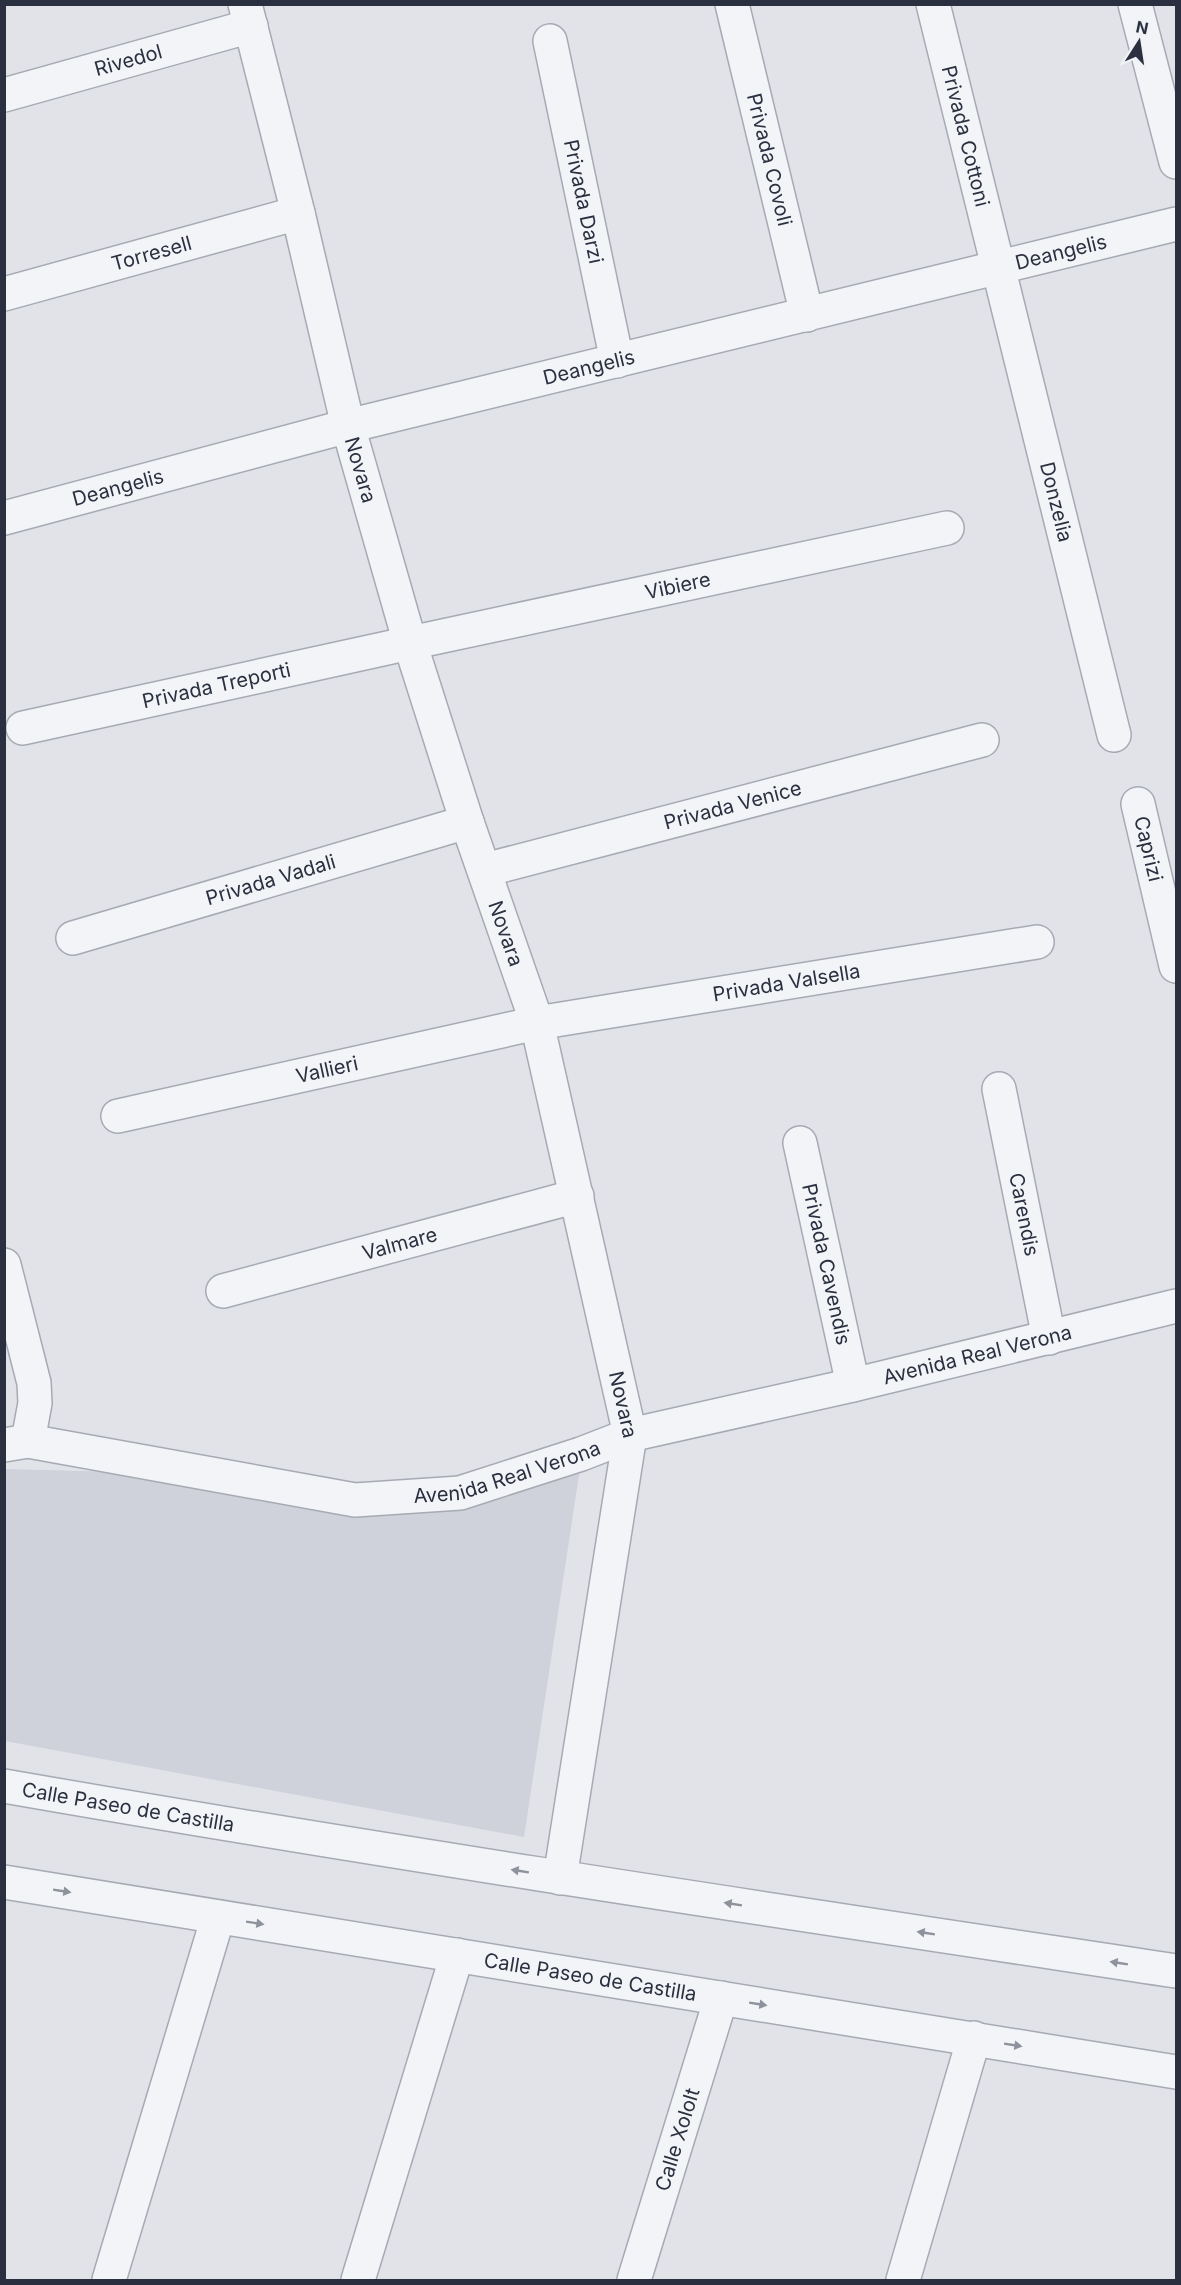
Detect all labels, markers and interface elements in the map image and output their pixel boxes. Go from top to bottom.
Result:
north arrow [1109,12,1169,72]
text: N [1134,16,1150,38]
street label: Rivedol [92,39,165,81]
street label: Privada Cottoni [937,63,995,209]
street label: Privada Covoli [742,91,797,228]
street label: Privada Darzi [559,137,608,266]
street label: Deangelis [1013,229,1109,275]
street label: Torresell [109,231,194,276]
street label: Deangelis [541,344,637,390]
street label: Novara [340,434,381,506]
street label: Donzelia [1035,459,1078,544]
street label: Deangelis [70,464,166,511]
street label: Vibiere [643,567,713,604]
street label: Privada Treporti [140,658,293,713]
street label: Privada Venice [661,776,804,835]
street label: Caprizi [1129,814,1168,884]
street label: Privada Vadali [203,849,338,910]
street label: Novara [483,898,528,969]
street label: Privada Valsella [711,959,862,1006]
street label: Vallieri [294,1051,360,1088]
street label: Carendis [1004,1171,1044,1258]
street label: Privada Cavendis [797,1181,856,1347]
street label: Valmare [360,1222,440,1265]
street label: Avenida Real Verona [880,1320,1074,1389]
street label: Novara [604,1369,642,1440]
street label: Avenida Real Verona [413,1436,604,1508]
street label: Calle Paseo de Castilla [20,1777,236,1837]
one-way arrow [510,1867,529,1876]
one-way arrow [53,1887,72,1896]
one-way arrow [723,1899,742,1908]
one-way arrow [245,1919,264,1928]
one-way arrow [916,1929,935,1938]
street label: Calle Paseo de Castilla [482,1948,698,2006]
one-way arrow [1109,1958,1128,1967]
one-way arrow [749,2000,768,2009]
one-way arrow [1004,2040,1023,2049]
street label: Calle Xololt [650,2085,705,2194]

